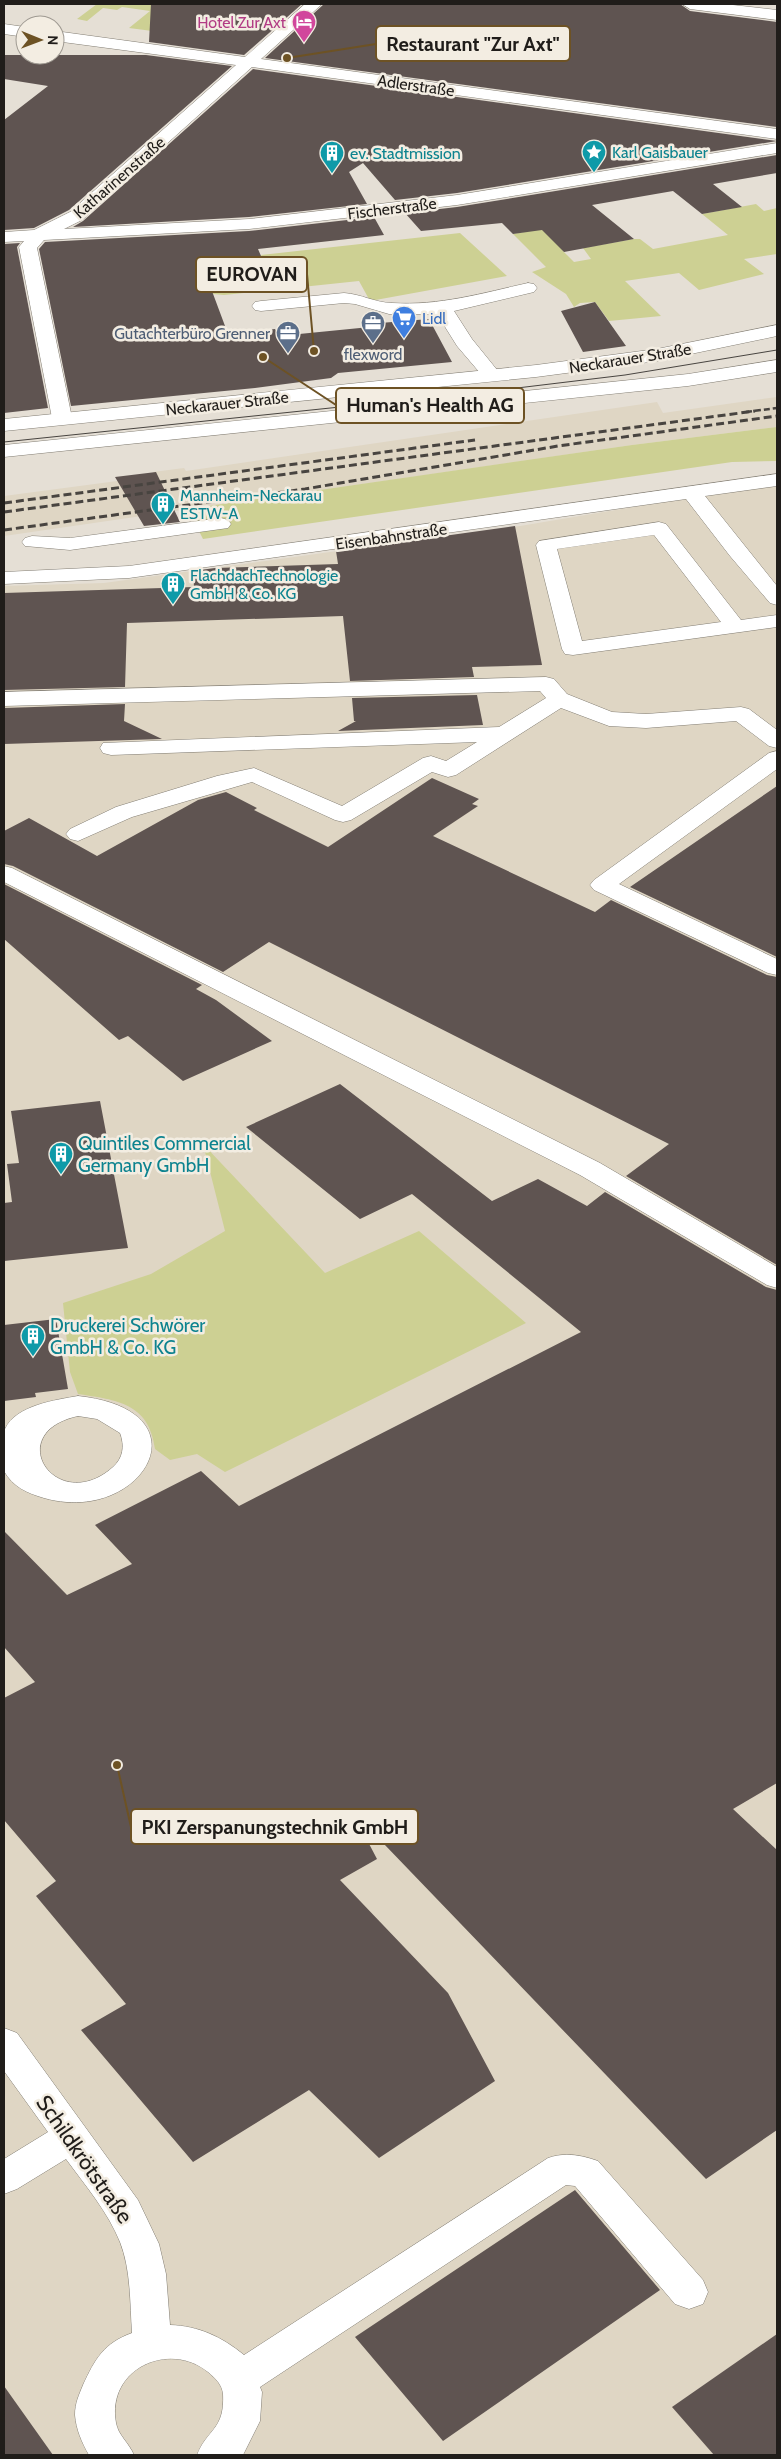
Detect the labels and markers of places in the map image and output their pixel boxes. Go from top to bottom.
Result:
hotel icon: Hotel Zur Axt [291,9,317,43]
place label: Hotel Zur Axt [197,13,287,32]
callout: Restaurant "Zur Axt" [376,26,570,61]
place icon: Karl Gaisbauer [581,139,607,173]
building icon: ev. Stadtmission [319,140,345,174]
place label: Karl Gaisbauer [612,143,709,162]
place label: ev. Stadtmission [350,144,461,163]
callout: EUROVAN [196,257,307,292]
supermarket icon: Lidl [391,305,417,339]
place label: Lidl [422,309,446,328]
office icon: flexword [360,310,386,344]
office icon: Gutachterbüro Grenner [275,320,301,354]
place label: Gutachterbüro Grenner [114,324,271,343]
place label: flexword [344,345,402,364]
callout: Human's Health AG [336,388,524,423]
place label: Mannheim-Neckarau ESTW-A [180,486,322,523]
building icon: Mannheim-Neckarau ESTW-A [150,491,176,525]
place label: FlachdachTechnologie GmbH & Co. KG [190,566,338,603]
building icon: FlachdachTechnologie GmbH & Co. KG [160,571,186,605]
place label: Quintiles Commercial Germany GmbH [78,1132,251,1177]
building icon: Quintiles Commercial Germany GmbH [48,1141,74,1175]
place label: Druckerei Schwörer GmbH & Co. KG [50,1314,205,1359]
building icon: Druckerei Schwörer GmbH & Co. KG [20,1323,46,1357]
callout: PKI Zerspanungstechnik GmbH [131,1809,418,1844]

